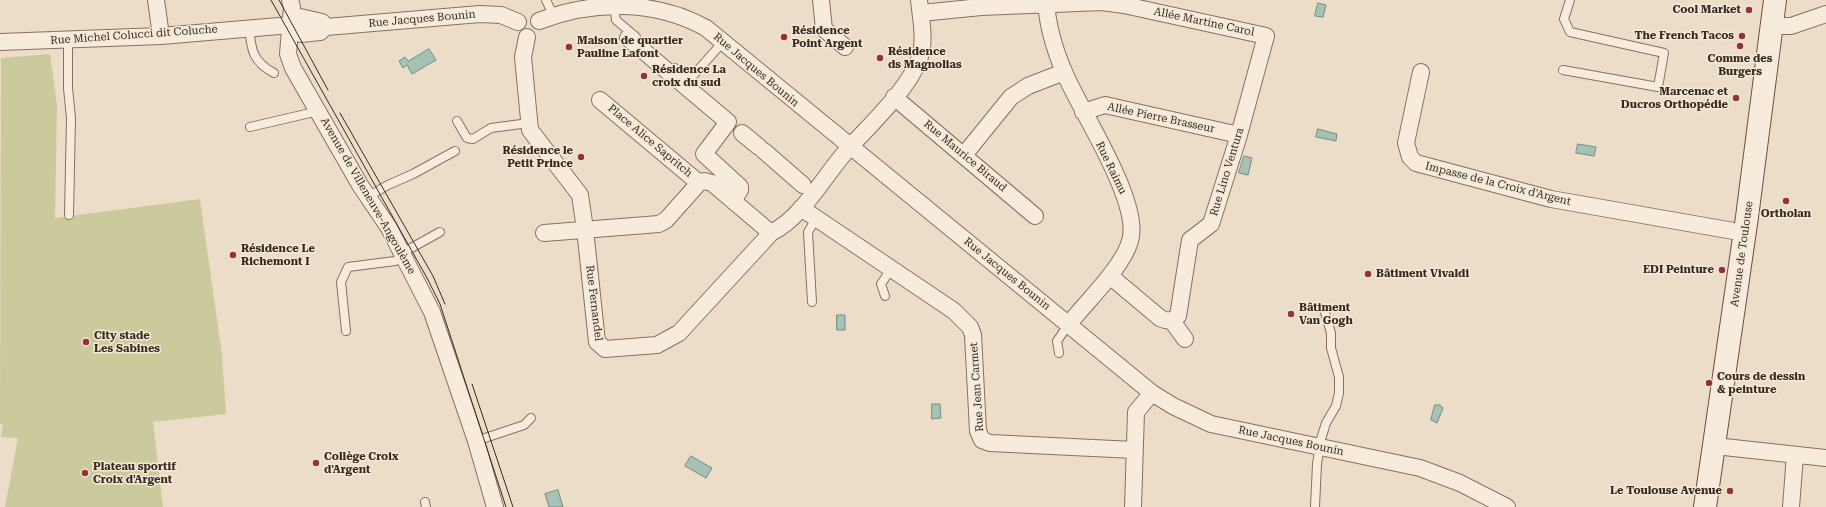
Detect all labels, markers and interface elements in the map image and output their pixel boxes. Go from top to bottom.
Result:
place label: Cool Market [1672,3,1741,17]
street label: Allée Martine Carol [1152,5,1256,39]
marker: Cool Market [1744,5,1754,15]
street label: Rue Jacques Bounin [368,8,476,30]
street label: Rue Michel Colucci dit Coluche [50,23,218,47]
place label: Résidence Point Argent [792,24,862,50]
place label: The French Tacos [1634,29,1734,43]
street label: Rue Jacques Bounin [711,30,801,110]
marker: The French Tacos [1737,31,1747,41]
marker: Résidence Point Argent [779,32,789,42]
place label: Maison de quartier Pauline Lafont [577,34,683,60]
marker: Comme des Burgers [1735,41,1745,51]
marker: Maison de quartier Pauline Lafont [564,42,574,52]
place label: Résidence ds Magnolias [888,45,962,71]
place label: Comme des Burgers [1708,52,1772,78]
marker: Résidence ds Magnolias [875,53,885,63]
place label: Résidence La croix du sud [652,63,726,89]
marker: Résidence La croix du sud [639,71,649,81]
place label: Marcenac et Ducros Orthopédie [1621,85,1728,111]
marker: Marcenac et Ducros Orthopédie [1731,93,1741,103]
street label: Allée Pierre Brasseur [1106,100,1216,136]
street label: Place Alice Sapritch [605,102,695,180]
street label: Avenue de Villeneuve-Angoulème [318,115,418,277]
street label: Rue Maurice Biraud [921,117,1009,195]
street label: Rue Lino Ventura [1207,126,1247,218]
street label: Rue Raimu [1093,140,1129,196]
place label: Résidence le Petit Prince [502,144,573,170]
marker: Résidence le Petit Prince [576,152,586,162]
street label: Impasse de la Croix d'Argent [1424,159,1572,209]
marker: Ortholan [1781,196,1791,206]
street label: Avenue de Toulouse [1728,200,1756,308]
place label: Ortholan [1761,207,1811,221]
street label: Rue Jacques Bounin [961,235,1053,313]
place label: Résidence Le Richemont I [241,242,315,268]
marker: Résidence Le Richemont I [228,250,238,260]
place label: EDI Peinture [1643,263,1714,277]
street label: Rue Fernandel [583,264,605,342]
marker: EDI Peinture [1717,265,1727,275]
place label: Bâtiment Vivaldi [1376,267,1469,281]
marker: Bâtiment Vivaldi [1363,269,1373,279]
place label: Bâtiment Van Gogh [1299,301,1353,327]
marker: Bâtiment Van Gogh [1286,309,1296,319]
place label: City stade Les Sabines [94,329,160,355]
marker: City stade Les Sabines [81,337,91,347]
street label: Rue Jean Carmet [967,342,987,432]
place label: Cours de dessin & peinture [1717,370,1805,396]
marker: Cours de dessin & peinture [1704,378,1714,388]
street label: Rue Jacques Bounin [1237,423,1345,459]
place label: Collège Croix d'Argent [324,450,398,476]
marker: Collège Croix d'Argent [311,458,321,468]
place label: Plateau sportif Croix d'Argent [93,460,176,486]
marker: Plateau sportif Croix d'Argent [80,468,90,478]
place label: Le Toulouse Avenue [1610,484,1722,498]
marker: Le Toulouse Avenue [1725,486,1735,496]

